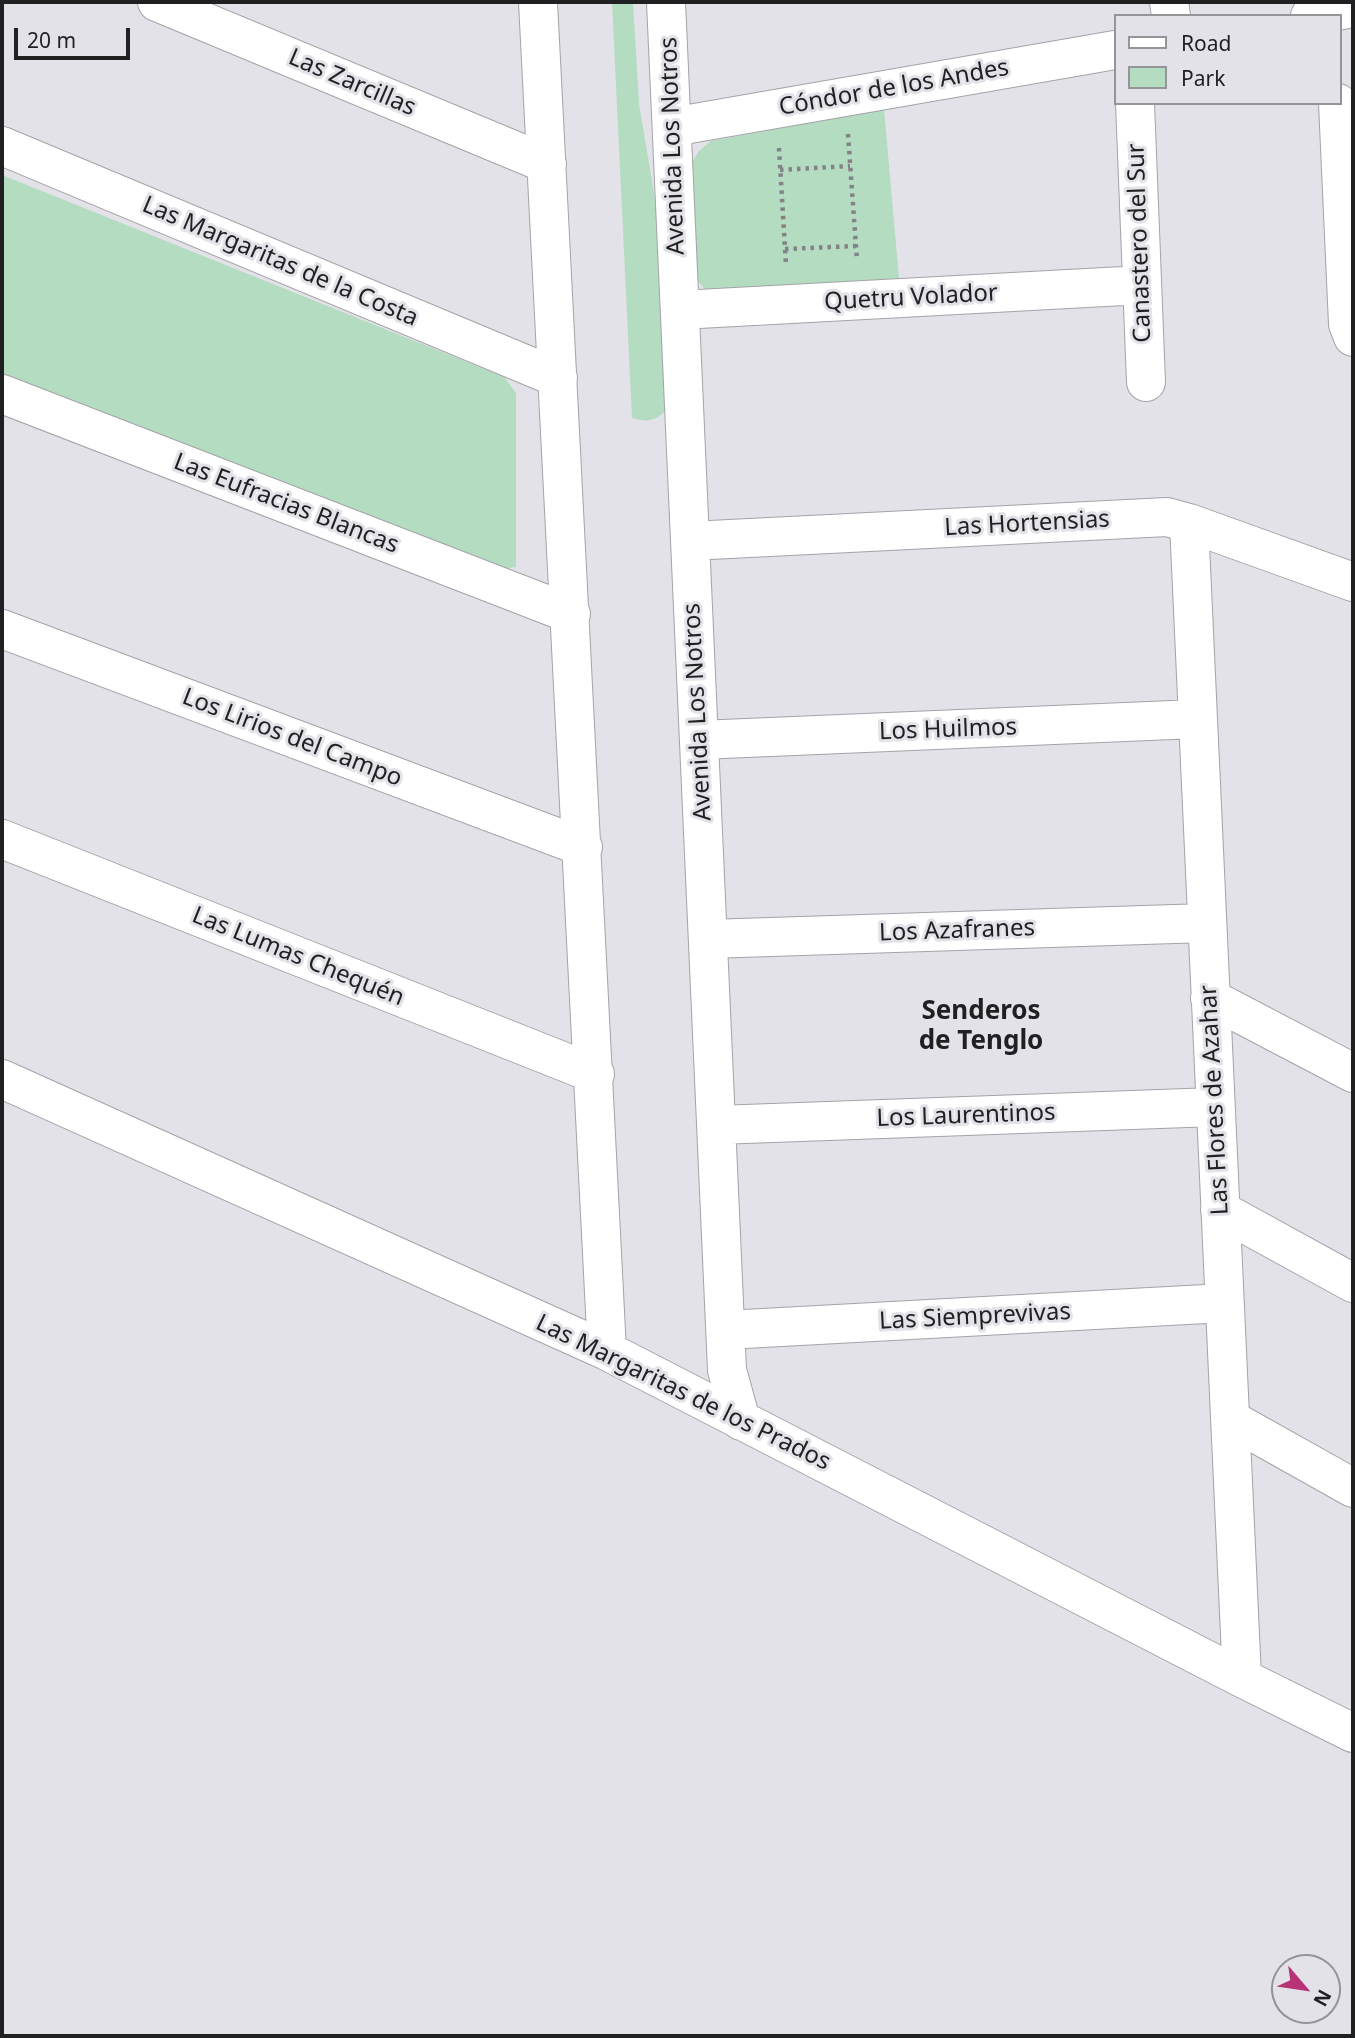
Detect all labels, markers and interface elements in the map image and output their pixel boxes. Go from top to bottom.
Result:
scale bar [18,14,133,58]
legend [1114,14,1341,105]
text: 20 m [27,26,76,54]
text: Road [1181,29,1231,57]
street label: Avenida Los Notros [655,36,691,256]
street label: Las Zarcillas [284,43,420,123]
street label: Cóndor de los Andes [777,54,1011,122]
text: Park [1181,64,1225,92]
street label: Canastero del Sur [1122,143,1158,343]
street label: Las Margaritas de la Costa [138,191,422,333]
street label: Quetru Volador [823,279,999,317]
street label: Las Eufracias Blancas [169,448,403,560]
street label: Las Hortensias [944,505,1110,543]
street label: Avenida Los Notros [678,602,718,822]
street label: Los Lirios del Campo [178,683,406,793]
street label: Los Huilmos [878,713,1018,747]
street label: Las Lumas Chequén [188,901,408,1013]
street label: Los Azafranes [879,914,1035,948]
street label: Las Flores de Azahar [1195,984,1235,1216]
district label: Senderos de Tenglo [919,996,1043,1058]
street label: Los Laurentinos [876,1098,1056,1134]
street label: Las Siemprevivas [878,1298,1072,1336]
street label: Las Margaritas de los Prados [531,1309,835,1477]
north arrow [1271,1954,1341,2024]
text: N [1308,1985,1338,2011]

